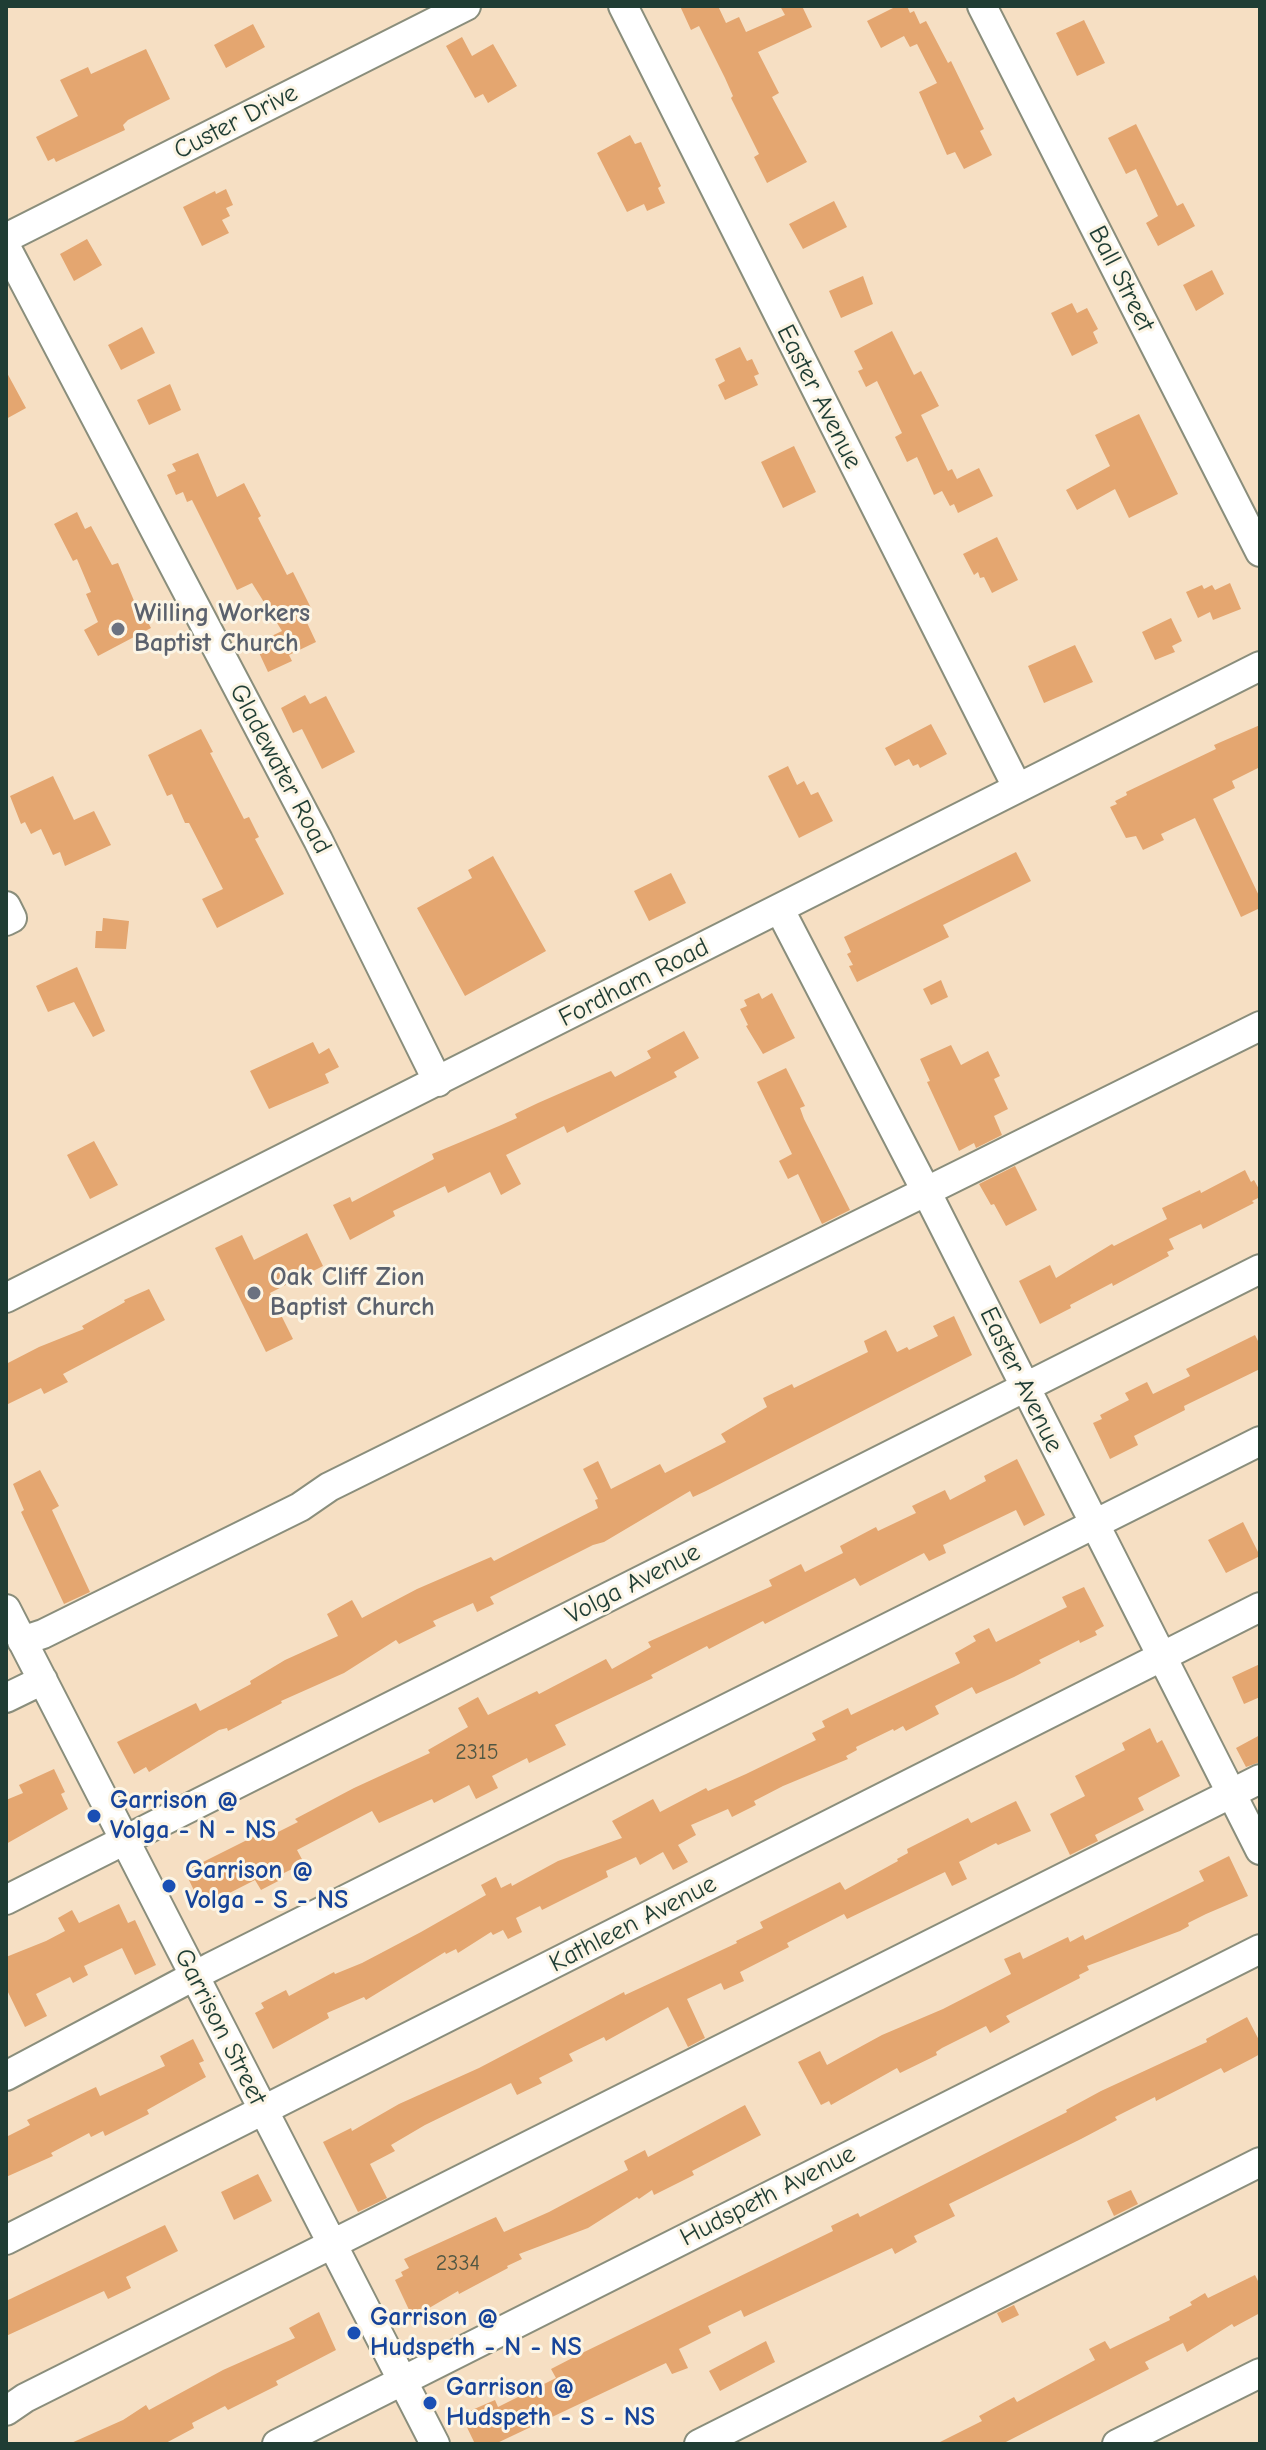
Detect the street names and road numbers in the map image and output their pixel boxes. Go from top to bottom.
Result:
street label: Custer Drive [169,78,303,166]
street label: Ball Street [1081,221,1161,337]
street label: Easter Avenue [769,320,869,474]
street label: Gladewater Road [222,679,338,859]
street label: Fordham Road [554,932,714,1034]
street label: Easter Avenue [972,1302,1070,1458]
street label: Volga Avenue [560,1537,706,1631]
street label: Kathleen Avenue [544,1868,722,1980]
street label: Garrison Street [167,1944,273,2110]
street label: Hudspeth Avenue [675,2138,861,2254]

